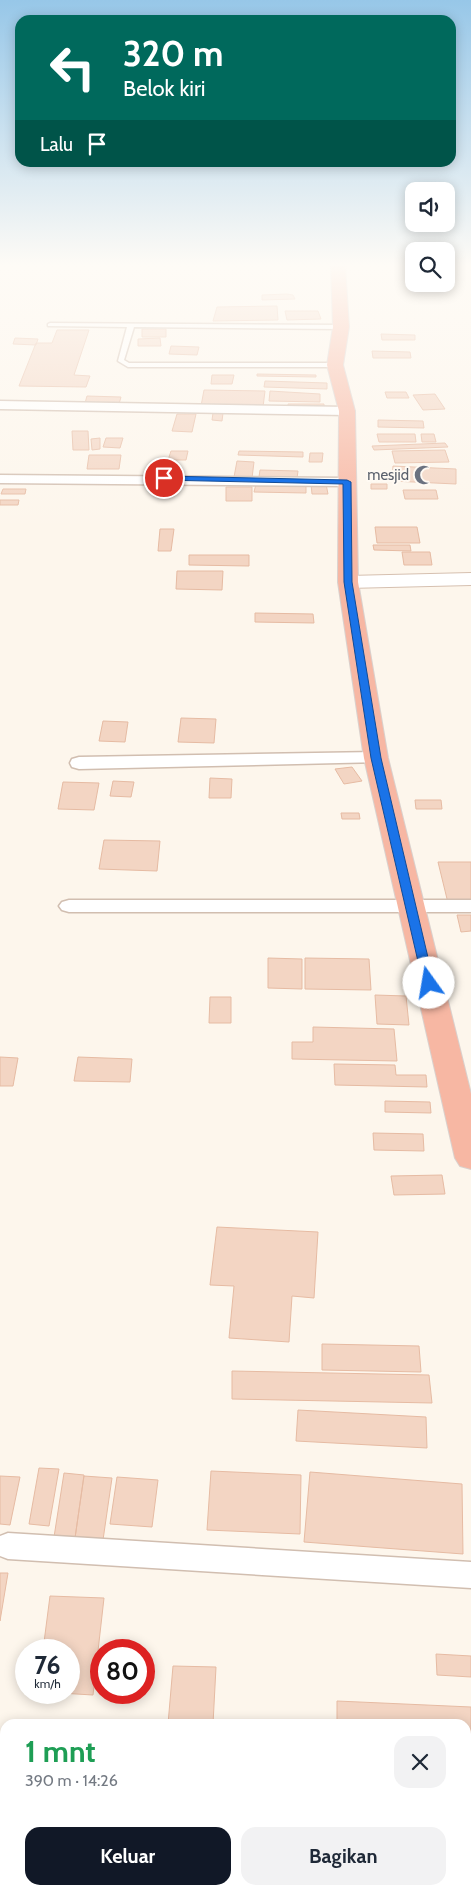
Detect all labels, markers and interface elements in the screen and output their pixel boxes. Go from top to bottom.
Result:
text: 320 m [123,32,223,75]
icon: left [40,35,105,100]
text: Belok kiri [123,75,206,102]
icon: arrive [83,130,111,158]
text: Lalu [40,133,73,156]
map controls [405,182,455,292]
button: sound [405,182,455,232]
button: search [405,242,455,292]
pin [143,457,185,499]
icon: arrive [150,464,178,492]
mosque icon: mesjid [413,464,435,486]
place label: mesjid [367,466,409,484]
position arrow [402,956,454,1008]
speed limit sign: 80 [90,1639,155,1704]
text: 76 [34,1650,61,1680]
text: km/h [34,1676,61,1691]
text: 1 mnt [25,1733,96,1770]
button: close [394,1736,446,1788]
text: 390 m · 14:26 [25,1771,118,1790]
button: Keluar [25,1827,231,1885]
button: Bagikan [241,1827,446,1885]

